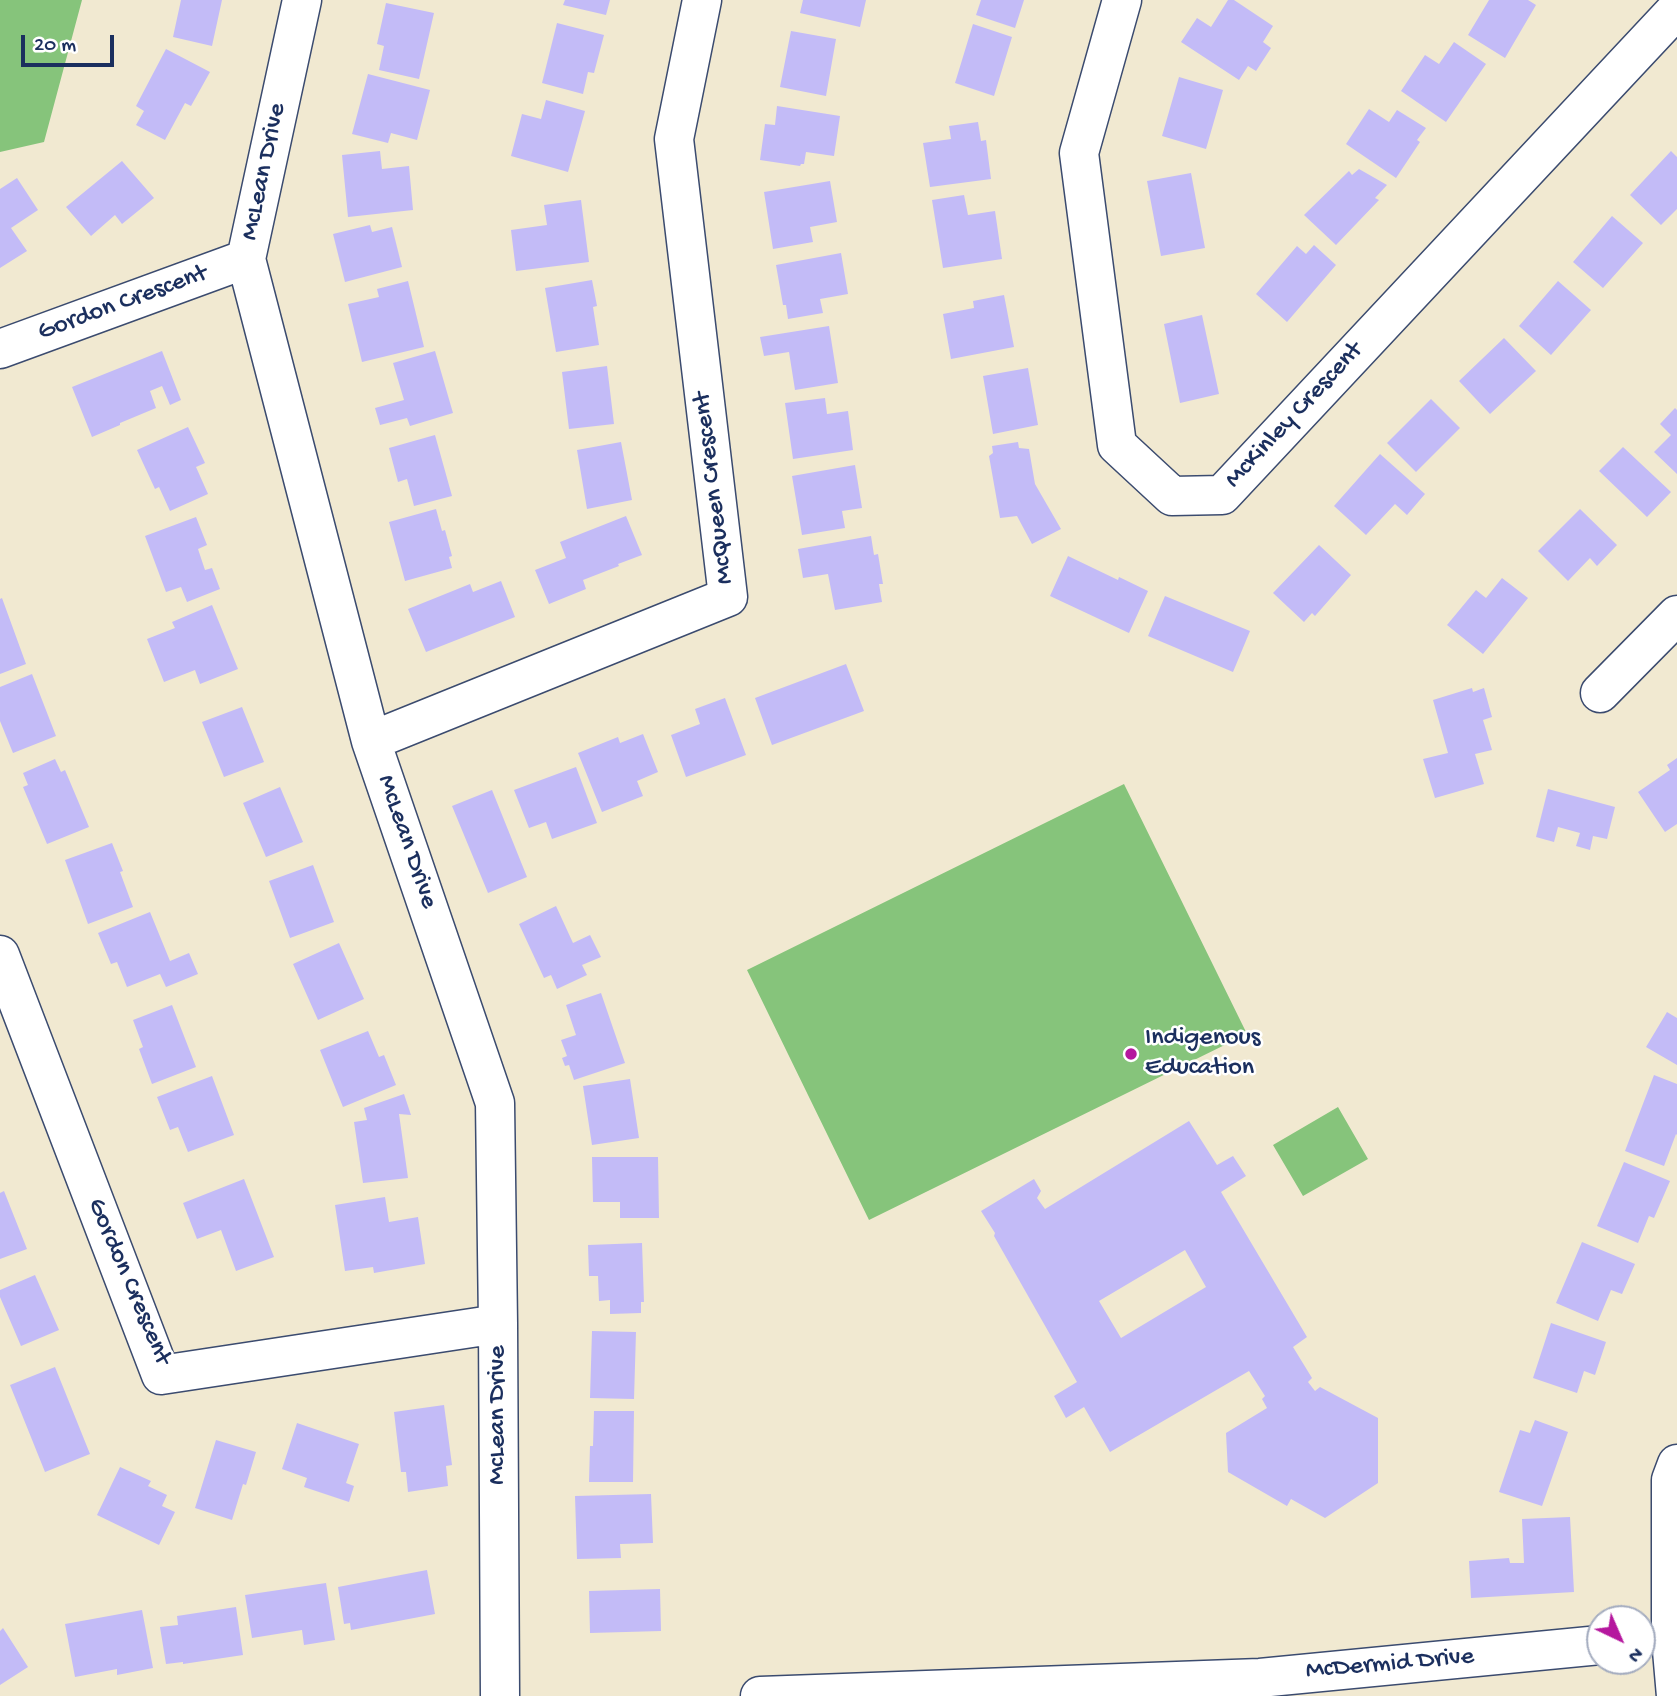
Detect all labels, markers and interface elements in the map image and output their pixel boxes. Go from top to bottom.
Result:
scale bar [24,21,117,65]
text: 20 m [34,34,76,59]
street label: McLean Drive [235,101,295,243]
street label: Gordon Crescent [34,259,212,349]
street label: McKinley Crescent [1219,336,1371,496]
street label: McQueen Crescent [688,390,742,586]
street label: McLean Drive [369,771,443,913]
place label: Indigenous Education [1145,1023,1260,1084]
marker: Indigenous Education [1123,1046,1139,1062]
street label: Gordon Crescent [79,1194,177,1370]
street label: McLean Drive [483,1345,515,1485]
north arrow [1586,1605,1656,1675]
text: N [1622,1641,1647,1667]
street label: McDermid Drive [1305,1642,1475,1688]

